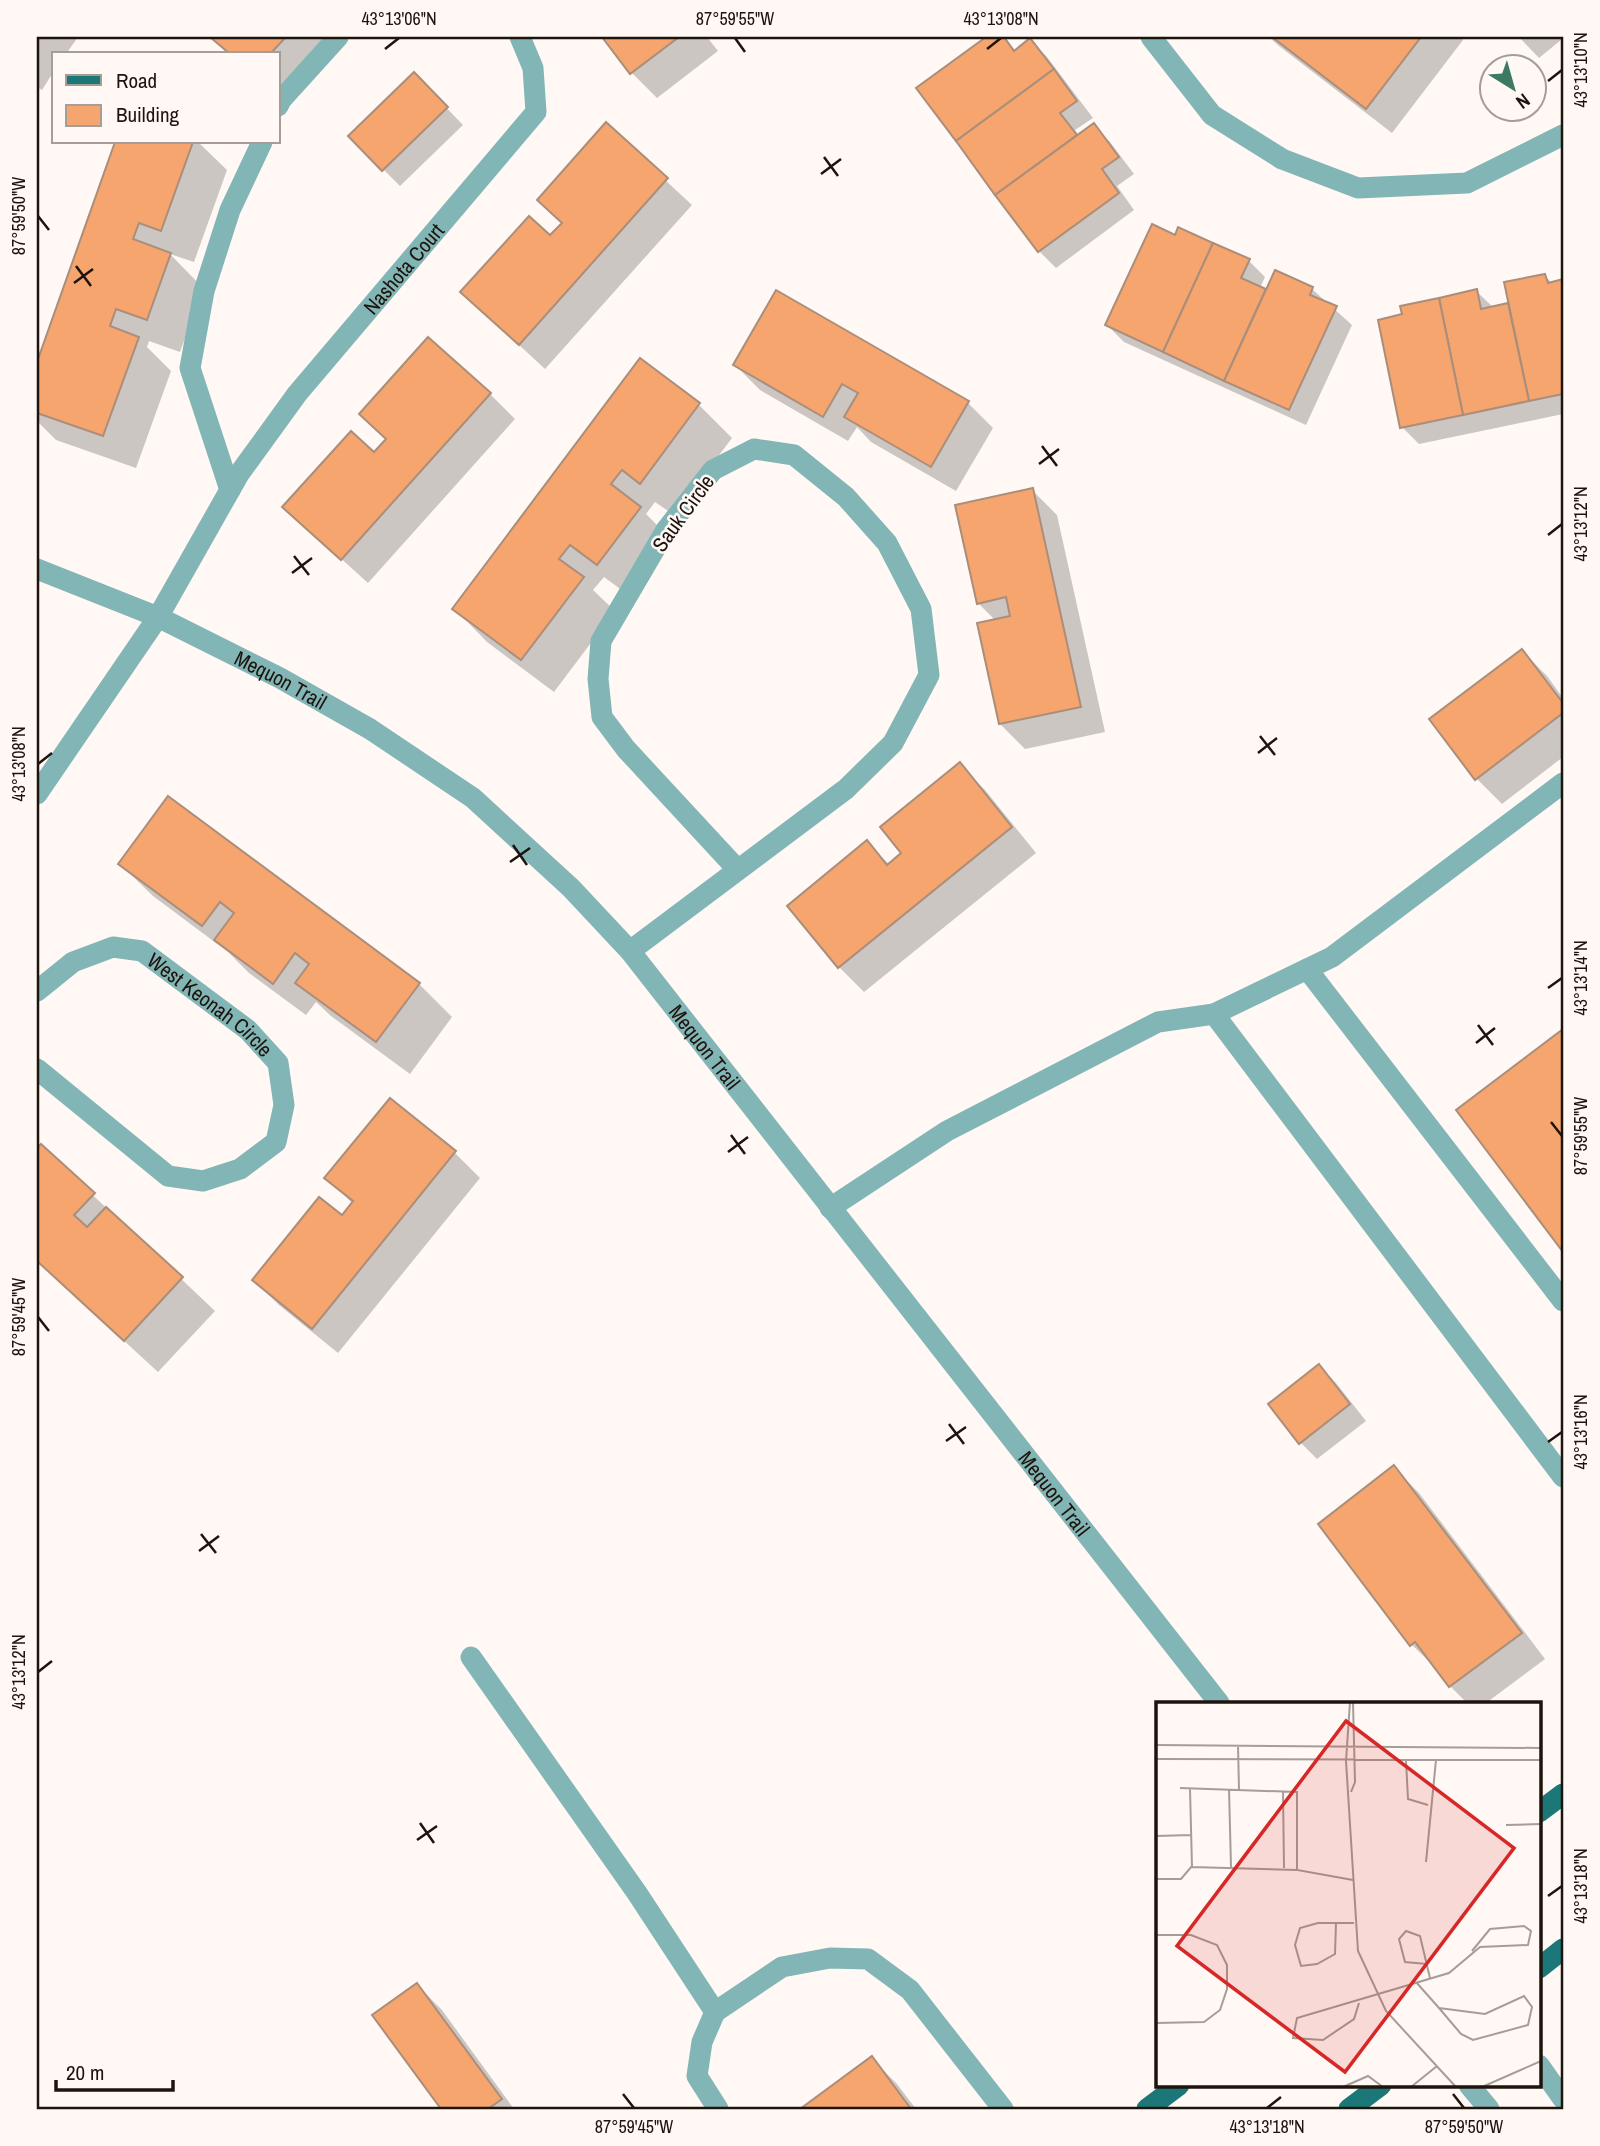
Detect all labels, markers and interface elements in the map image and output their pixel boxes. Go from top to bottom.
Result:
text: 43°13'06"N [361,6,437,31]
text: 87°59'55"W [696,6,774,31]
text: 43°13'08"N [963,6,1039,31]
text: 43°13'10"N [1568,32,1593,108]
legend [52,52,280,144]
north arrow [1478,52,1548,122]
text: Road [116,66,157,95]
text: N [1511,88,1536,115]
text: Building [116,100,180,129]
text: 87°59'50"W [6,177,31,255]
street label: Nashota Court [356,217,450,320]
street label: Sauk Circle [645,468,721,558]
text: 43°13'12"N [1568,486,1593,562]
street label: Mequon Trail [230,643,332,716]
text: 43°13'08"N [6,726,31,802]
text: 43°13'14"N [1568,940,1593,1016]
street label: West Keonah Circle [142,946,280,1063]
street label: Mequon Trail [663,998,747,1095]
text: 87°59'55"W [1568,1097,1593,1175]
text: 87°59'45"W [6,1278,31,1356]
text: 43°13'16"N [1568,1394,1593,1470]
street label: Mequon Trail [1012,1445,1097,1542]
text: 43°13'12"N [6,1634,31,1710]
inset map [1156,1702,1540,2086]
text: 43°13'18"N [1568,1848,1593,1924]
scale bar [56,2048,173,2092]
text: 20 m [66,2058,104,2087]
text: 87°59'45"W [595,2114,673,2139]
text: 43°13'18"N [1229,2114,1305,2139]
text: 87°59'50"W [1425,2114,1503,2139]

